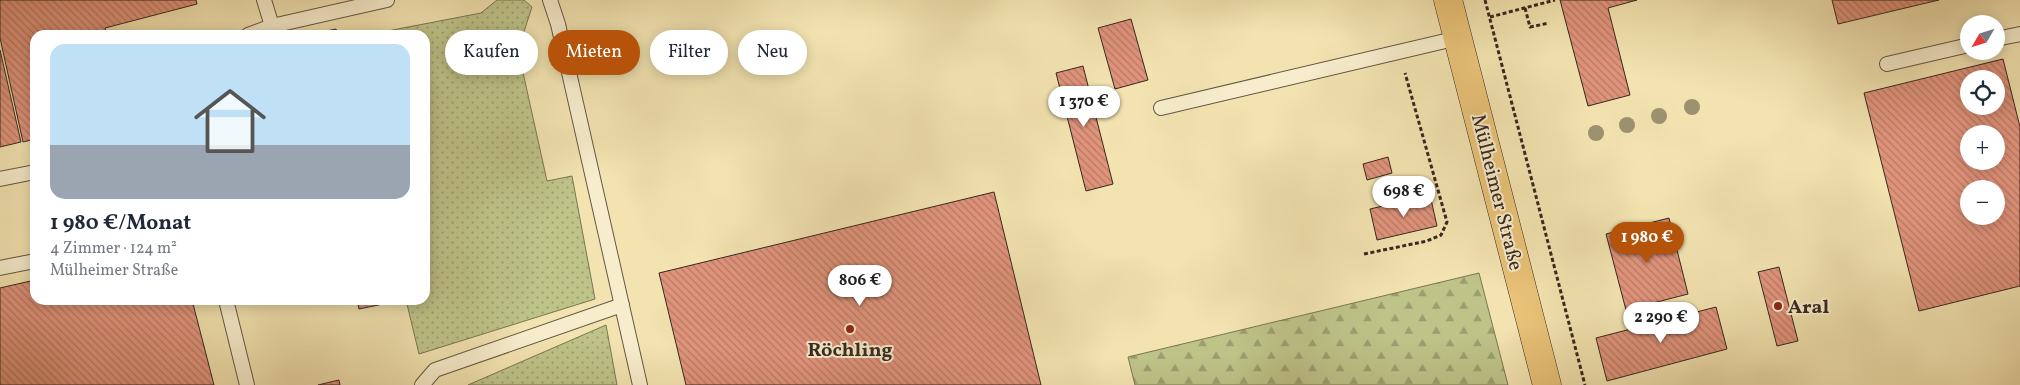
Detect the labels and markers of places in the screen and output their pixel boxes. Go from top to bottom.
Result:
pin: 1 370 € [1038,86,1130,128]
pin: 698 € [1369,176,1439,218]
pin: 1 980 € [1601,222,1693,264]
pin: 806 € [825,264,895,307]
place label: Aral [1788,294,1830,322]
marker: Aral [1772,300,1784,312]
pin: 2 290 € [1615,302,1707,344]
marker: Röchling [844,323,856,335]
place label: Röchling [807,337,893,365]

